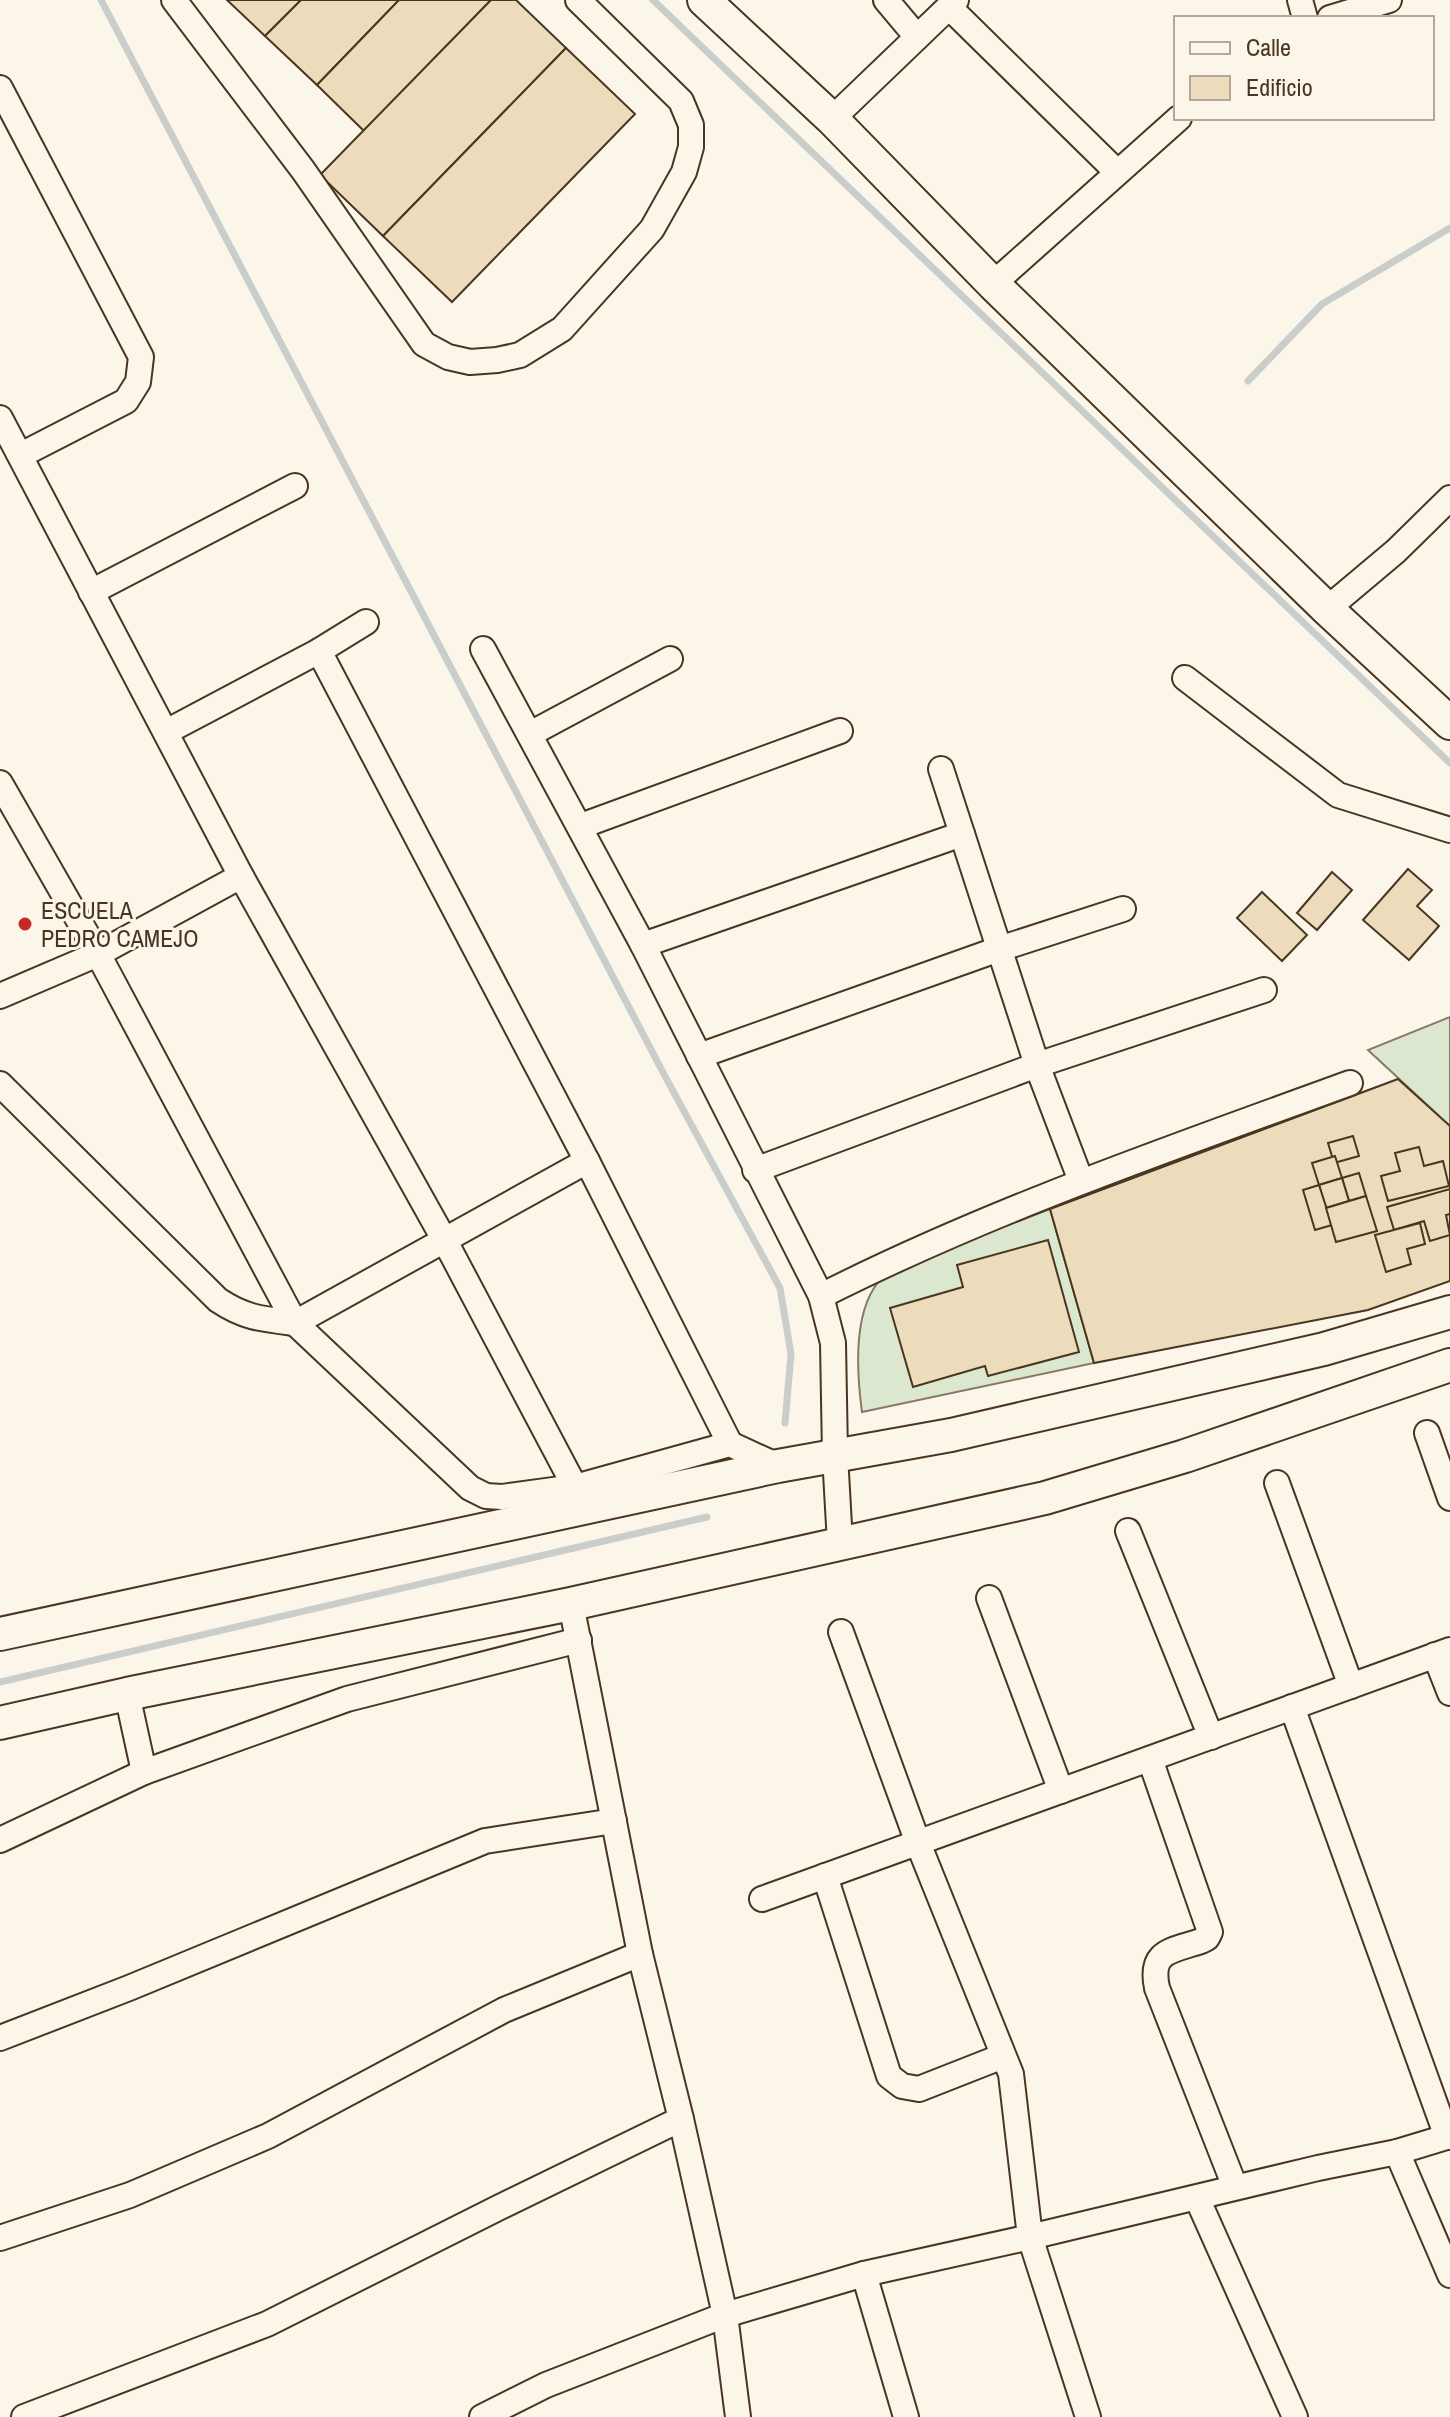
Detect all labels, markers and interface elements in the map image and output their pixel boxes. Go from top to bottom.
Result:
legend [1174,16,1434,120]
text: Calle [1246,31,1291,63]
text: Edificio [1246,71,1313,103]
place label: ESCUELA PEDRO CAMEJO [41,894,198,954]
marker: ESCUELA PEDRO CAMEJO [16,915,34,933]

